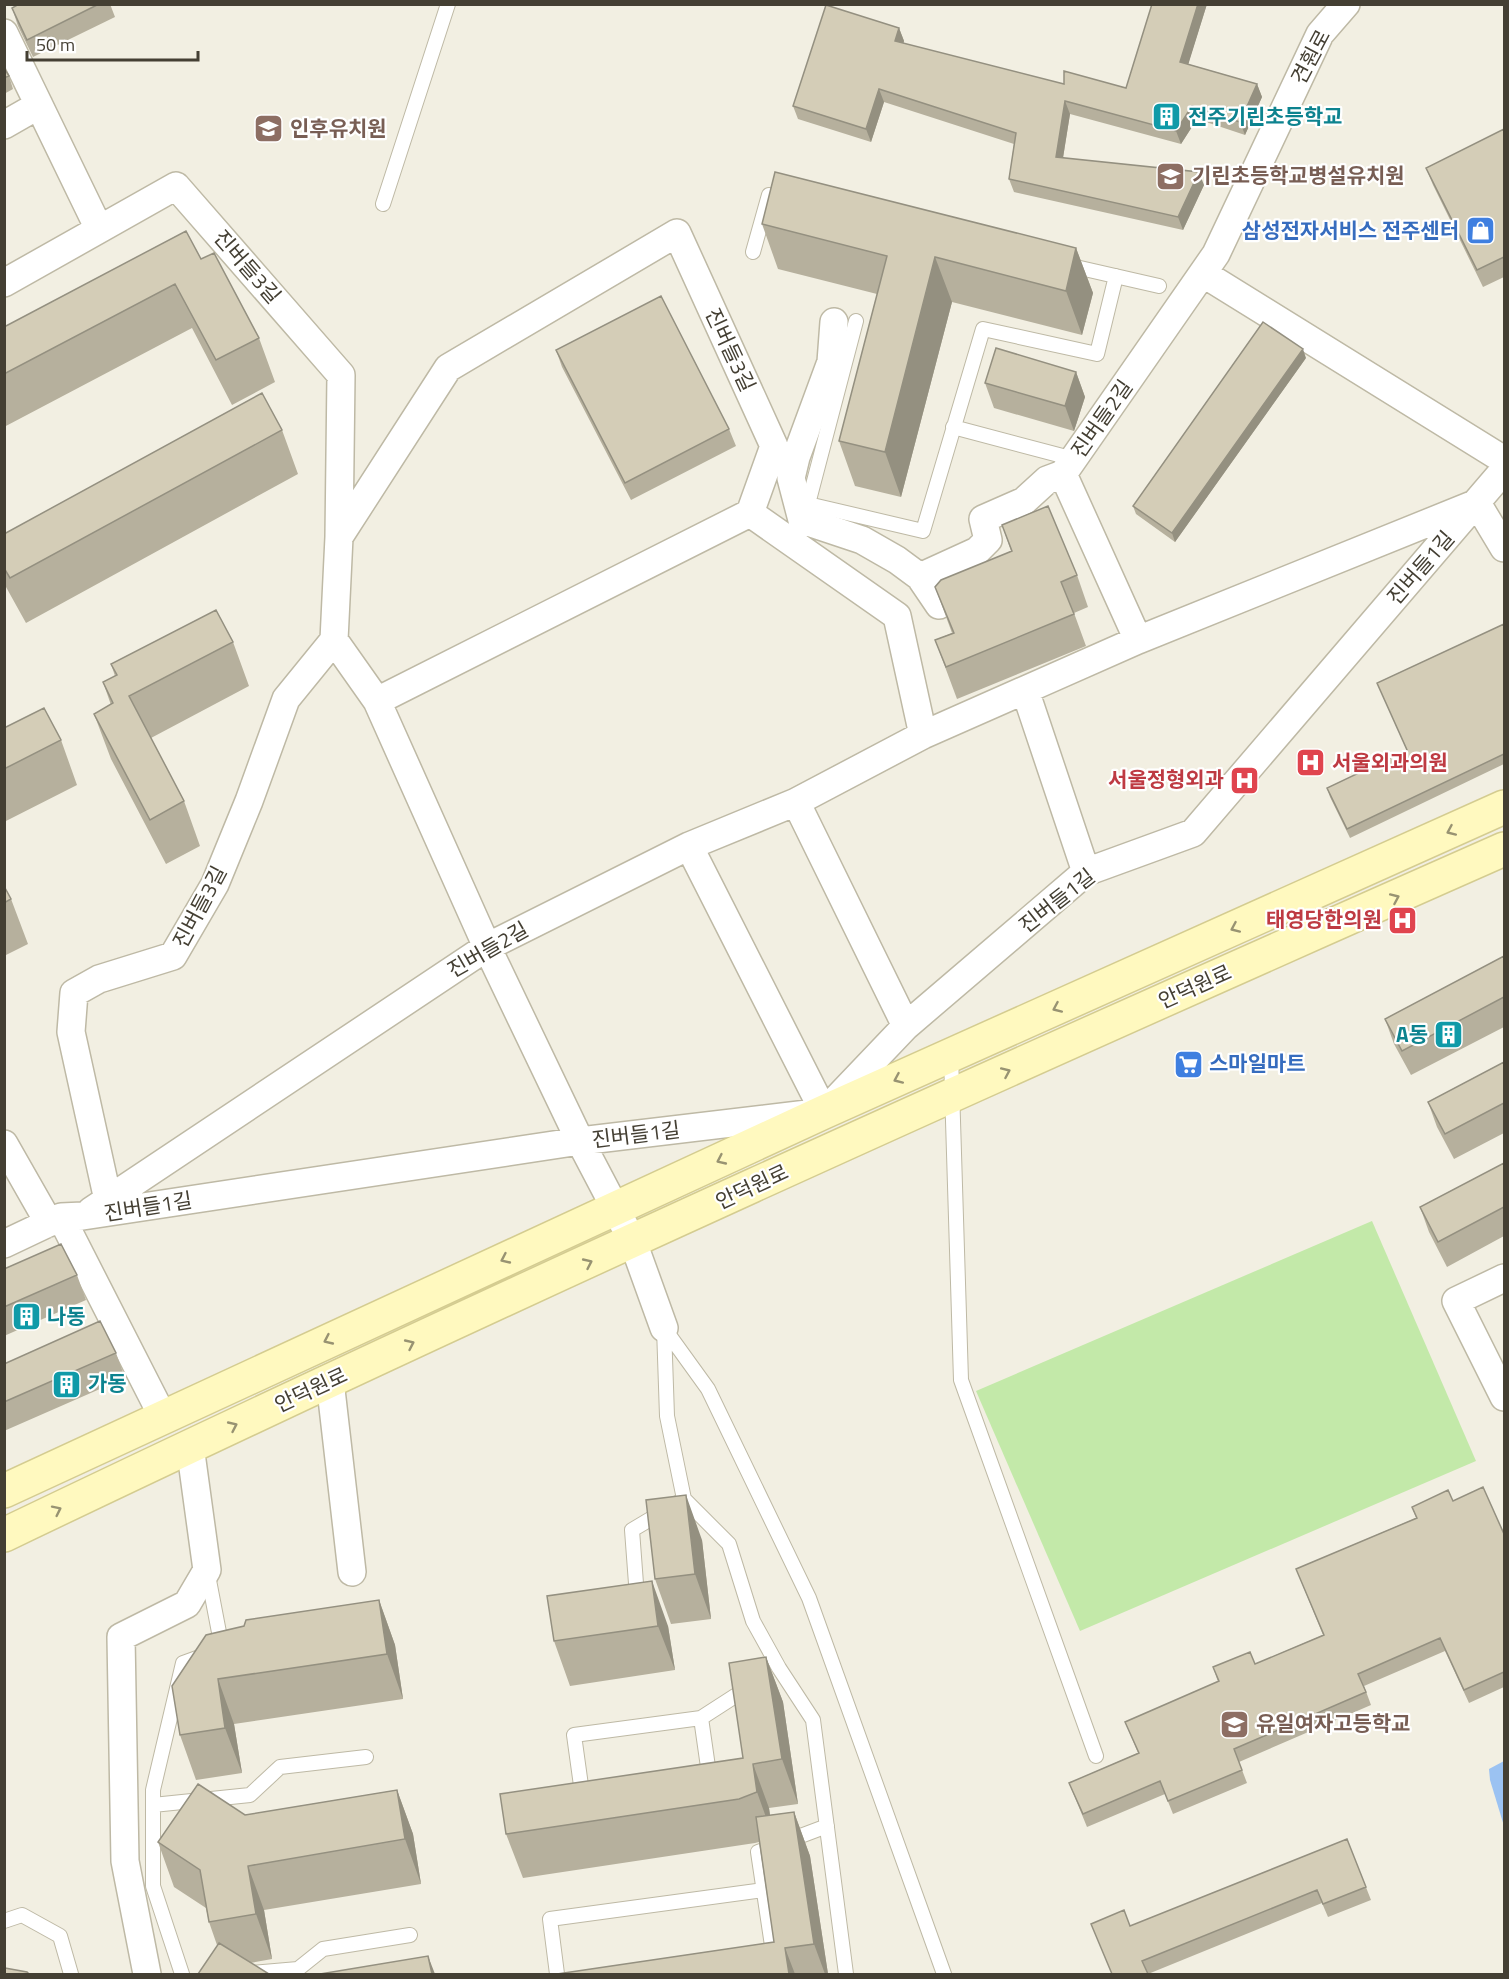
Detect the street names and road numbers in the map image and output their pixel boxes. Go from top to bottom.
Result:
street label: 견훤로 [1282,23,1338,90]
street label: 진버들3길 [206,222,289,310]
street label: 진버들3길 [698,302,764,397]
street label: 진버들2길 [1063,373,1140,464]
street label: 진버들1길 [1379,523,1462,611]
street label: 진버들3길 [164,860,234,953]
street label: 진버들1길 [1011,860,1101,940]
street label: 진버들2길 [441,913,534,985]
street label: 안덕원로 [1153,956,1236,1016]
street label: 진버들1길 [590,1113,682,1155]
street label: 안덕원로 [710,1155,793,1217]
street label: 진버들1길 [101,1183,194,1229]
street label: 안덕원로 [269,1358,352,1420]

